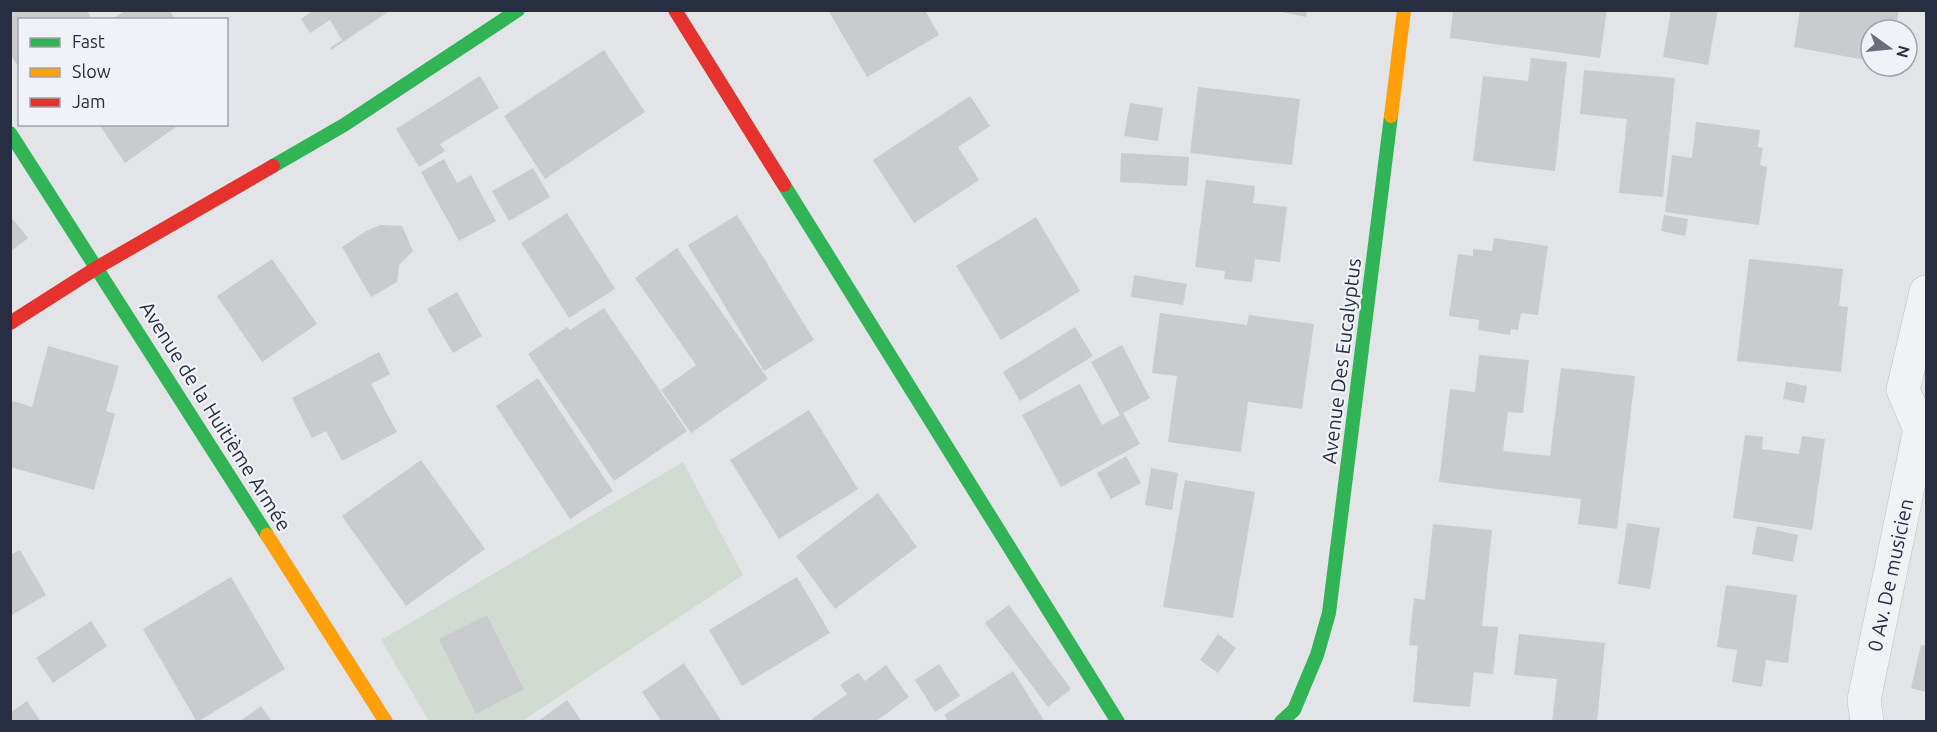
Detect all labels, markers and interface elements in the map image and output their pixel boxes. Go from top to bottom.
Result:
legend [18,18,228,126]
north arrow [1859,18,1919,78]
text: Fast [72,31,105,51]
text: N [1893,44,1914,60]
text: Slow [72,61,111,81]
text: Jam [72,91,106,111]
street label: Avenue Des Eucalyptus [1317,257,1365,465]
street label: Avenue de la Huitième Armée [136,297,296,535]
street label: 0 Av. De musicien [1863,496,1917,654]

